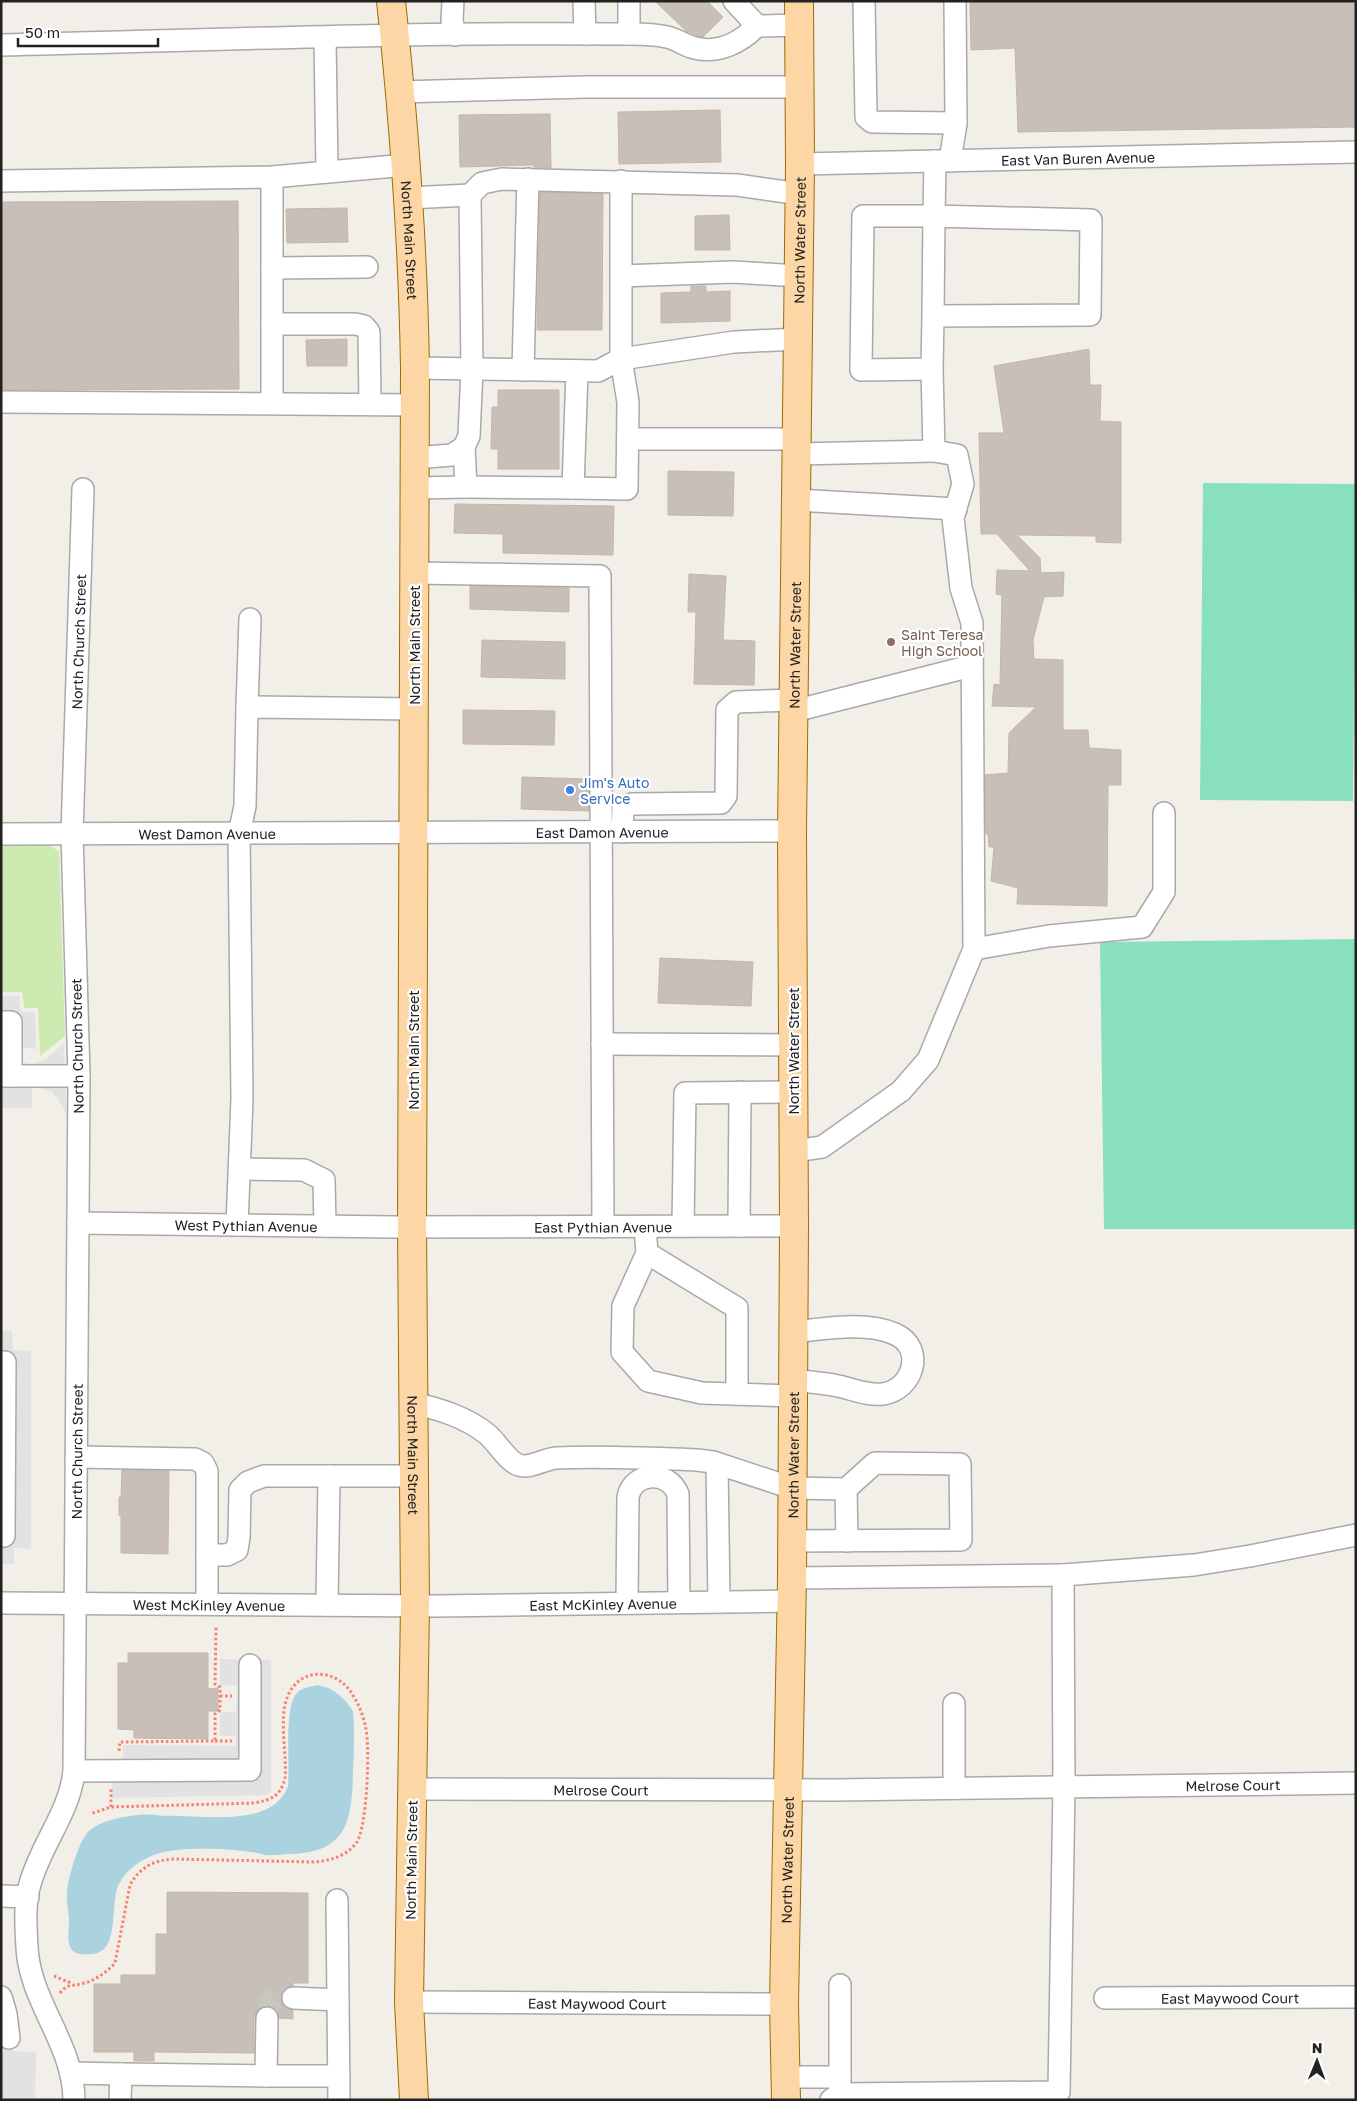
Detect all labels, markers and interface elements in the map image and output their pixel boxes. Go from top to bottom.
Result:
scale bar [18,15,158,47]
text: 50 m [25,23,60,41]
street label: East Van Buren Avenue [1001,148,1155,168]
street label: North Water Street [790,176,808,304]
street label: North Main Street [398,180,422,300]
street label: North Church Street [67,574,89,710]
street label: North Water Street [785,581,803,709]
street label: North Main Street [406,585,423,705]
place label: Saint Teresa High School [901,626,984,659]
marker: Saint Teresa High School [885,636,897,648]
place label: Jim's Auto Service [580,774,649,807]
marker: Jim's Auto Service [564,784,576,796]
street label: East Damon Avenue [535,823,669,840]
street label: West Damon Avenue [138,824,276,842]
street label: North Church Street [67,978,87,1114]
street label: North Water Street [785,987,802,1115]
street label: North Main Street [405,990,422,1110]
street label: West Pythian Avenue [174,1216,317,1235]
street label: East Pythian Avenue [534,1218,672,1235]
street label: North Church Street [67,1384,85,1519]
street label: North Water Street [784,1391,802,1519]
street label: North Main Street [405,1395,423,1515]
street label: East McKinley Avenue [529,1594,677,1613]
street label: West McKinley Avenue [133,1595,285,1613]
street label: Melrose Court [1185,1776,1281,1794]
street label: Melrose Court [553,1781,649,1798]
street label: North Water Street [777,1796,796,1924]
street label: North Main Street [401,1800,421,1920]
street label: East Maywood Court [1161,1989,1299,2006]
street label: East Maywood Court [528,1994,666,2012]
north arrow [1292,2036,1342,2086]
text: N [1312,2039,1323,2056]

